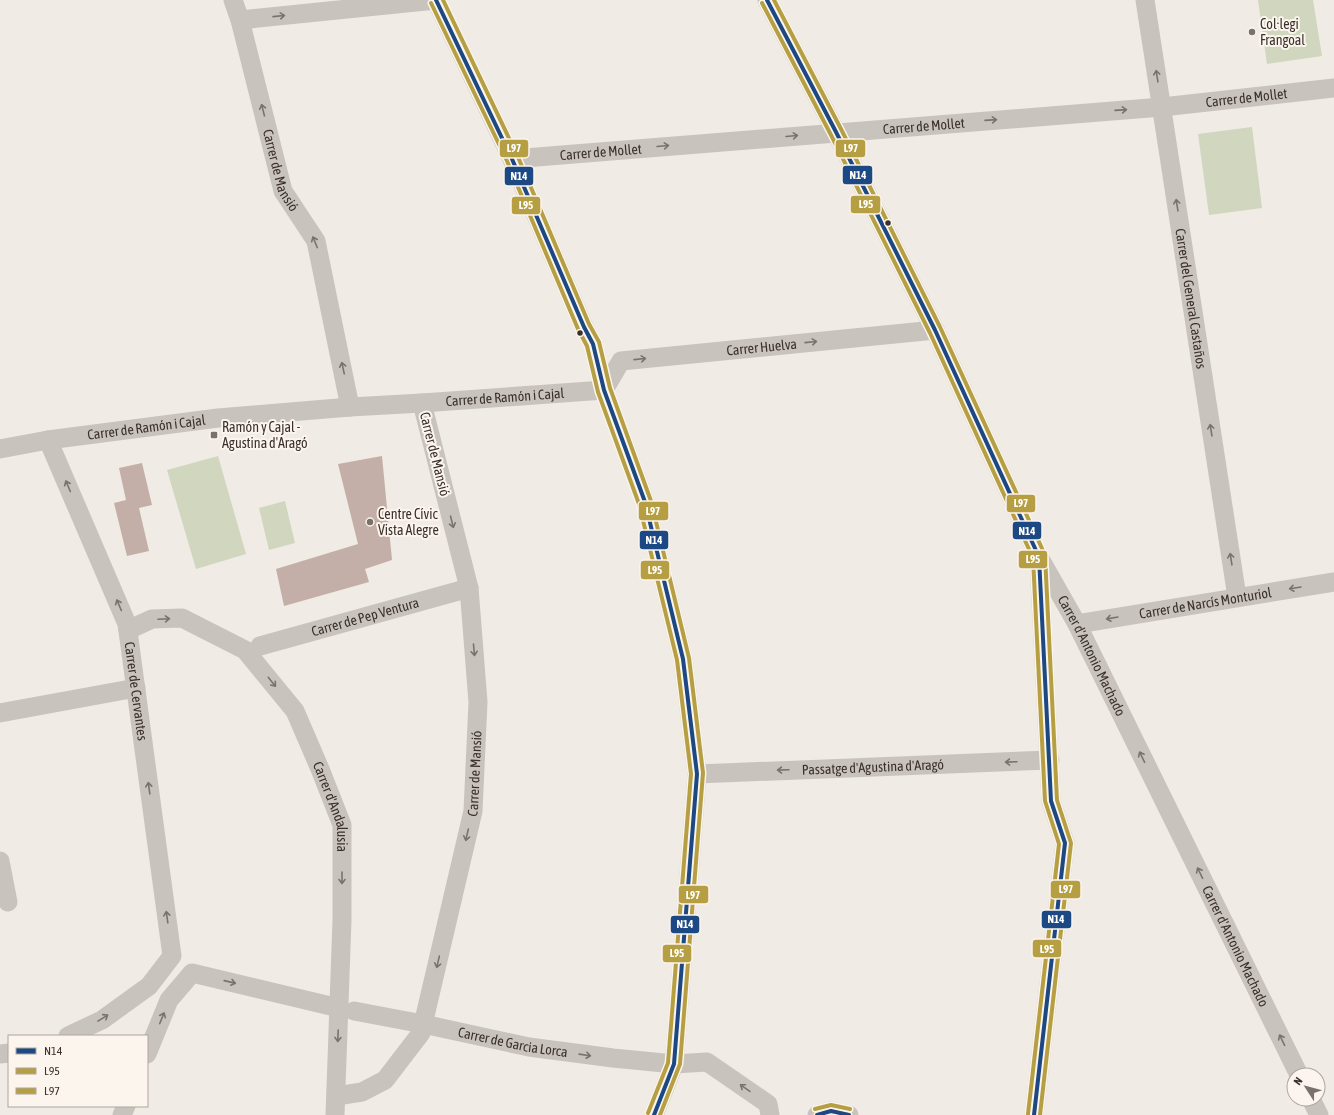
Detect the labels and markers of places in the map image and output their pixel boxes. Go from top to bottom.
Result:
place label: Col·legi Frangoal [1260,16,1305,48]
marker: Col·legi Frangoal [1247,27,1257,37]
unlabelled marker [883,218,893,228]
unlabelled marker [575,328,585,338]
place label: Ramón y Cajal - Agustina d'Aragó [222,419,308,451]
marker: Ramón y Cajal - Agustina d'Aragó [209,430,219,440]
place label: Centre Cívic Vista Alegre [378,506,439,538]
marker: Centre Cívic Vista Alegre [365,517,375,527]

